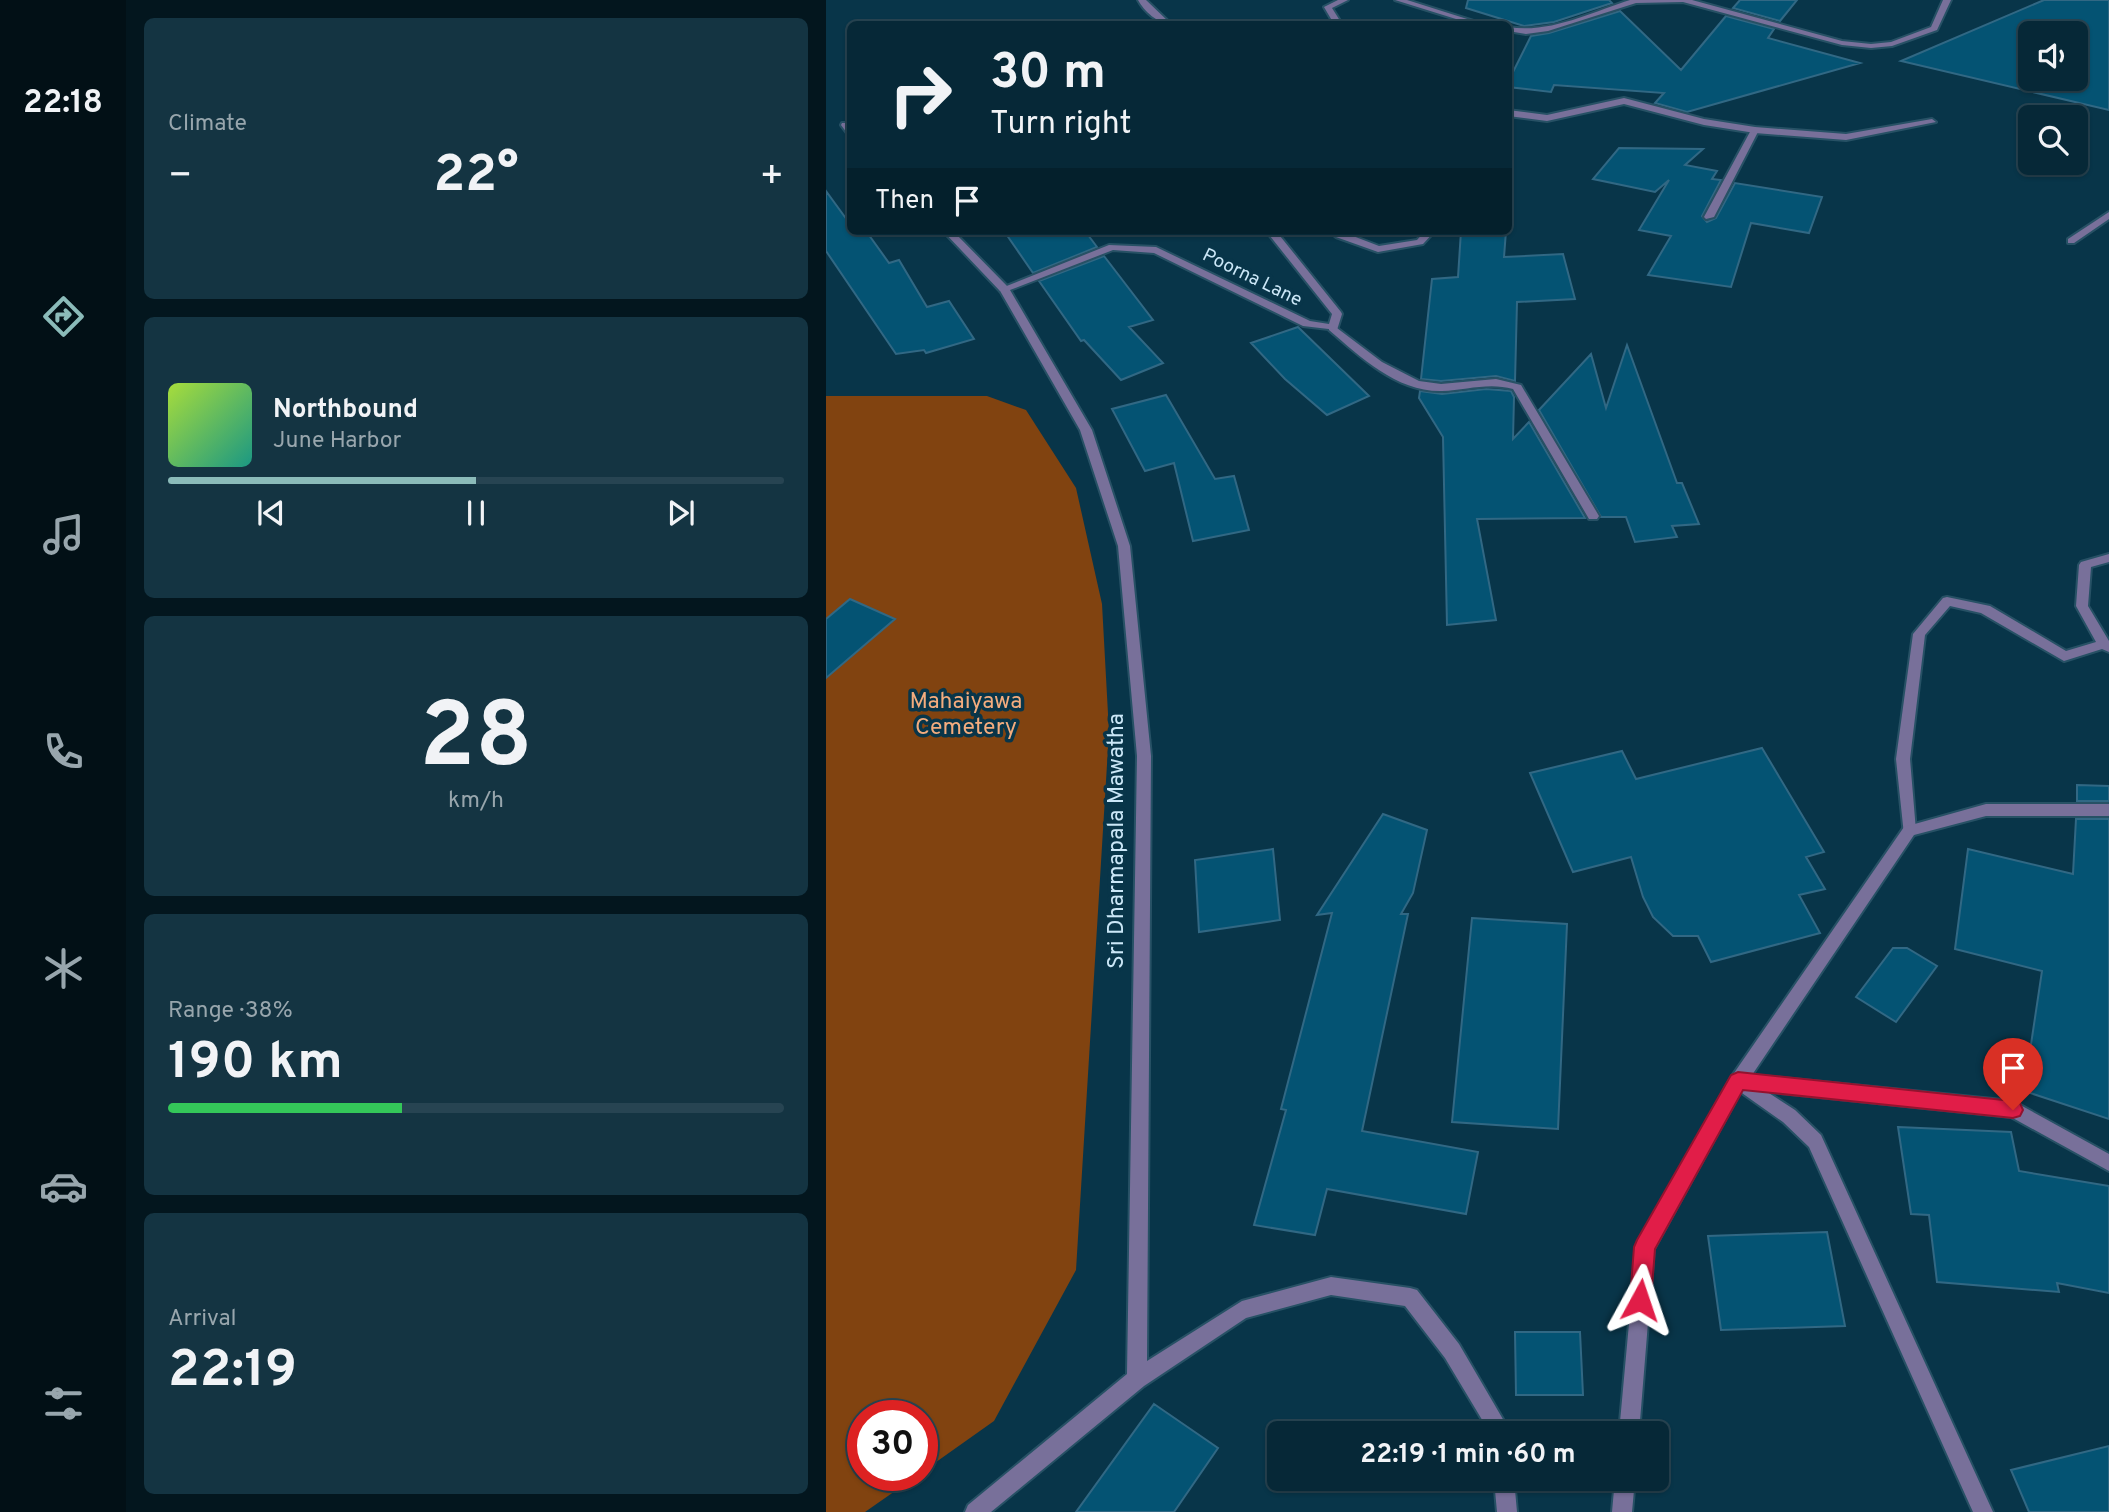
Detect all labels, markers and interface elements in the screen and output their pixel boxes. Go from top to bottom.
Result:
map controls [2018,21,2088,175]
button: sound [2018,21,2088,91]
text: 30 m [990,44,1106,106]
icon: right [875,49,966,140]
text: 22:18 [23,84,103,124]
text: Turn right [990,105,1132,145]
button: search [2018,105,2088,175]
text: Climate [168,110,247,139]
text: 22° [433,144,519,210]
text: − [168,153,193,202]
text: + [759,153,784,202]
icon: arrive [948,182,986,220]
text: Then [875,185,934,218]
street label: Poorna Lane [1198,244,1306,312]
icon: directions [39,292,88,341]
text: Northbound [273,394,418,427]
text: June Harbor [273,427,401,456]
icon: previous [252,494,290,532]
icon: pause [457,494,495,532]
icon: next [662,494,700,532]
icon: music [39,510,88,559]
text: 28 [420,684,532,799]
park label: Mahaiyawa Cemetery [910,688,1022,743]
street label: Sri Dharmapala Mawatha [1103,713,1132,969]
icon: phone [39,727,88,776]
text: km/h [448,787,504,816]
icon: climate [39,944,88,993]
text: Range · 38% [168,997,293,1026]
text: 190 km [168,1031,343,1097]
pin [1983,1038,2043,1110]
icon: arrive [1994,1049,2032,1087]
icon: car [39,1162,88,1211]
position arrow [1603,1263,1677,1337]
text: Arrival [168,1305,237,1334]
text: 22:19 [168,1339,297,1405]
icon: filters [39,1379,88,1428]
speed limit sign: 30 [847,1400,938,1491]
text: 22:19 · 1 min · 60 m [1360,1439,1576,1472]

